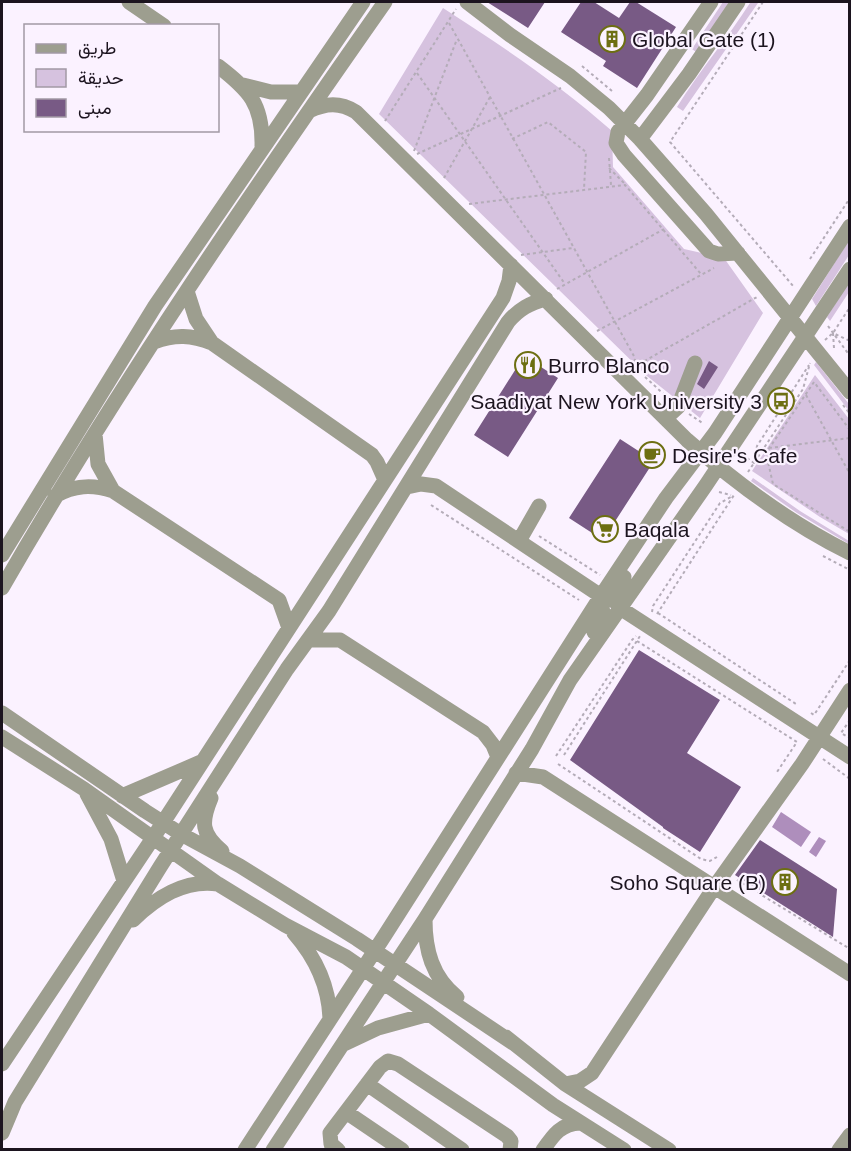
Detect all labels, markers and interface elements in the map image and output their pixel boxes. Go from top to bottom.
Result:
legend [24,24,219,132]
building icon: Global Gate (1) [597,24,627,54]
place label: Global Gate (1) [632,28,776,51]
text: طريق [78,38,116,59]
text: حديقة [78,68,124,88]
text: مبنى [78,98,112,119]
restaurant icon: Burro Blanco [513,350,543,380]
place label: Burro Blanco [548,354,669,377]
bus stop icon: Saadiyat New York University 3 [766,386,796,416]
place label: Saadiyat New York University 3 [470,390,762,413]
cafe icon: Desire's Cafe [637,440,667,470]
place label: Desire's Cafe [672,444,797,467]
supermarket icon: Baqala [590,514,620,544]
place label: Baqala [624,518,690,541]
building icon: Soho Square (B) [770,867,800,897]
place label: Soho Square (B) [610,871,766,894]

